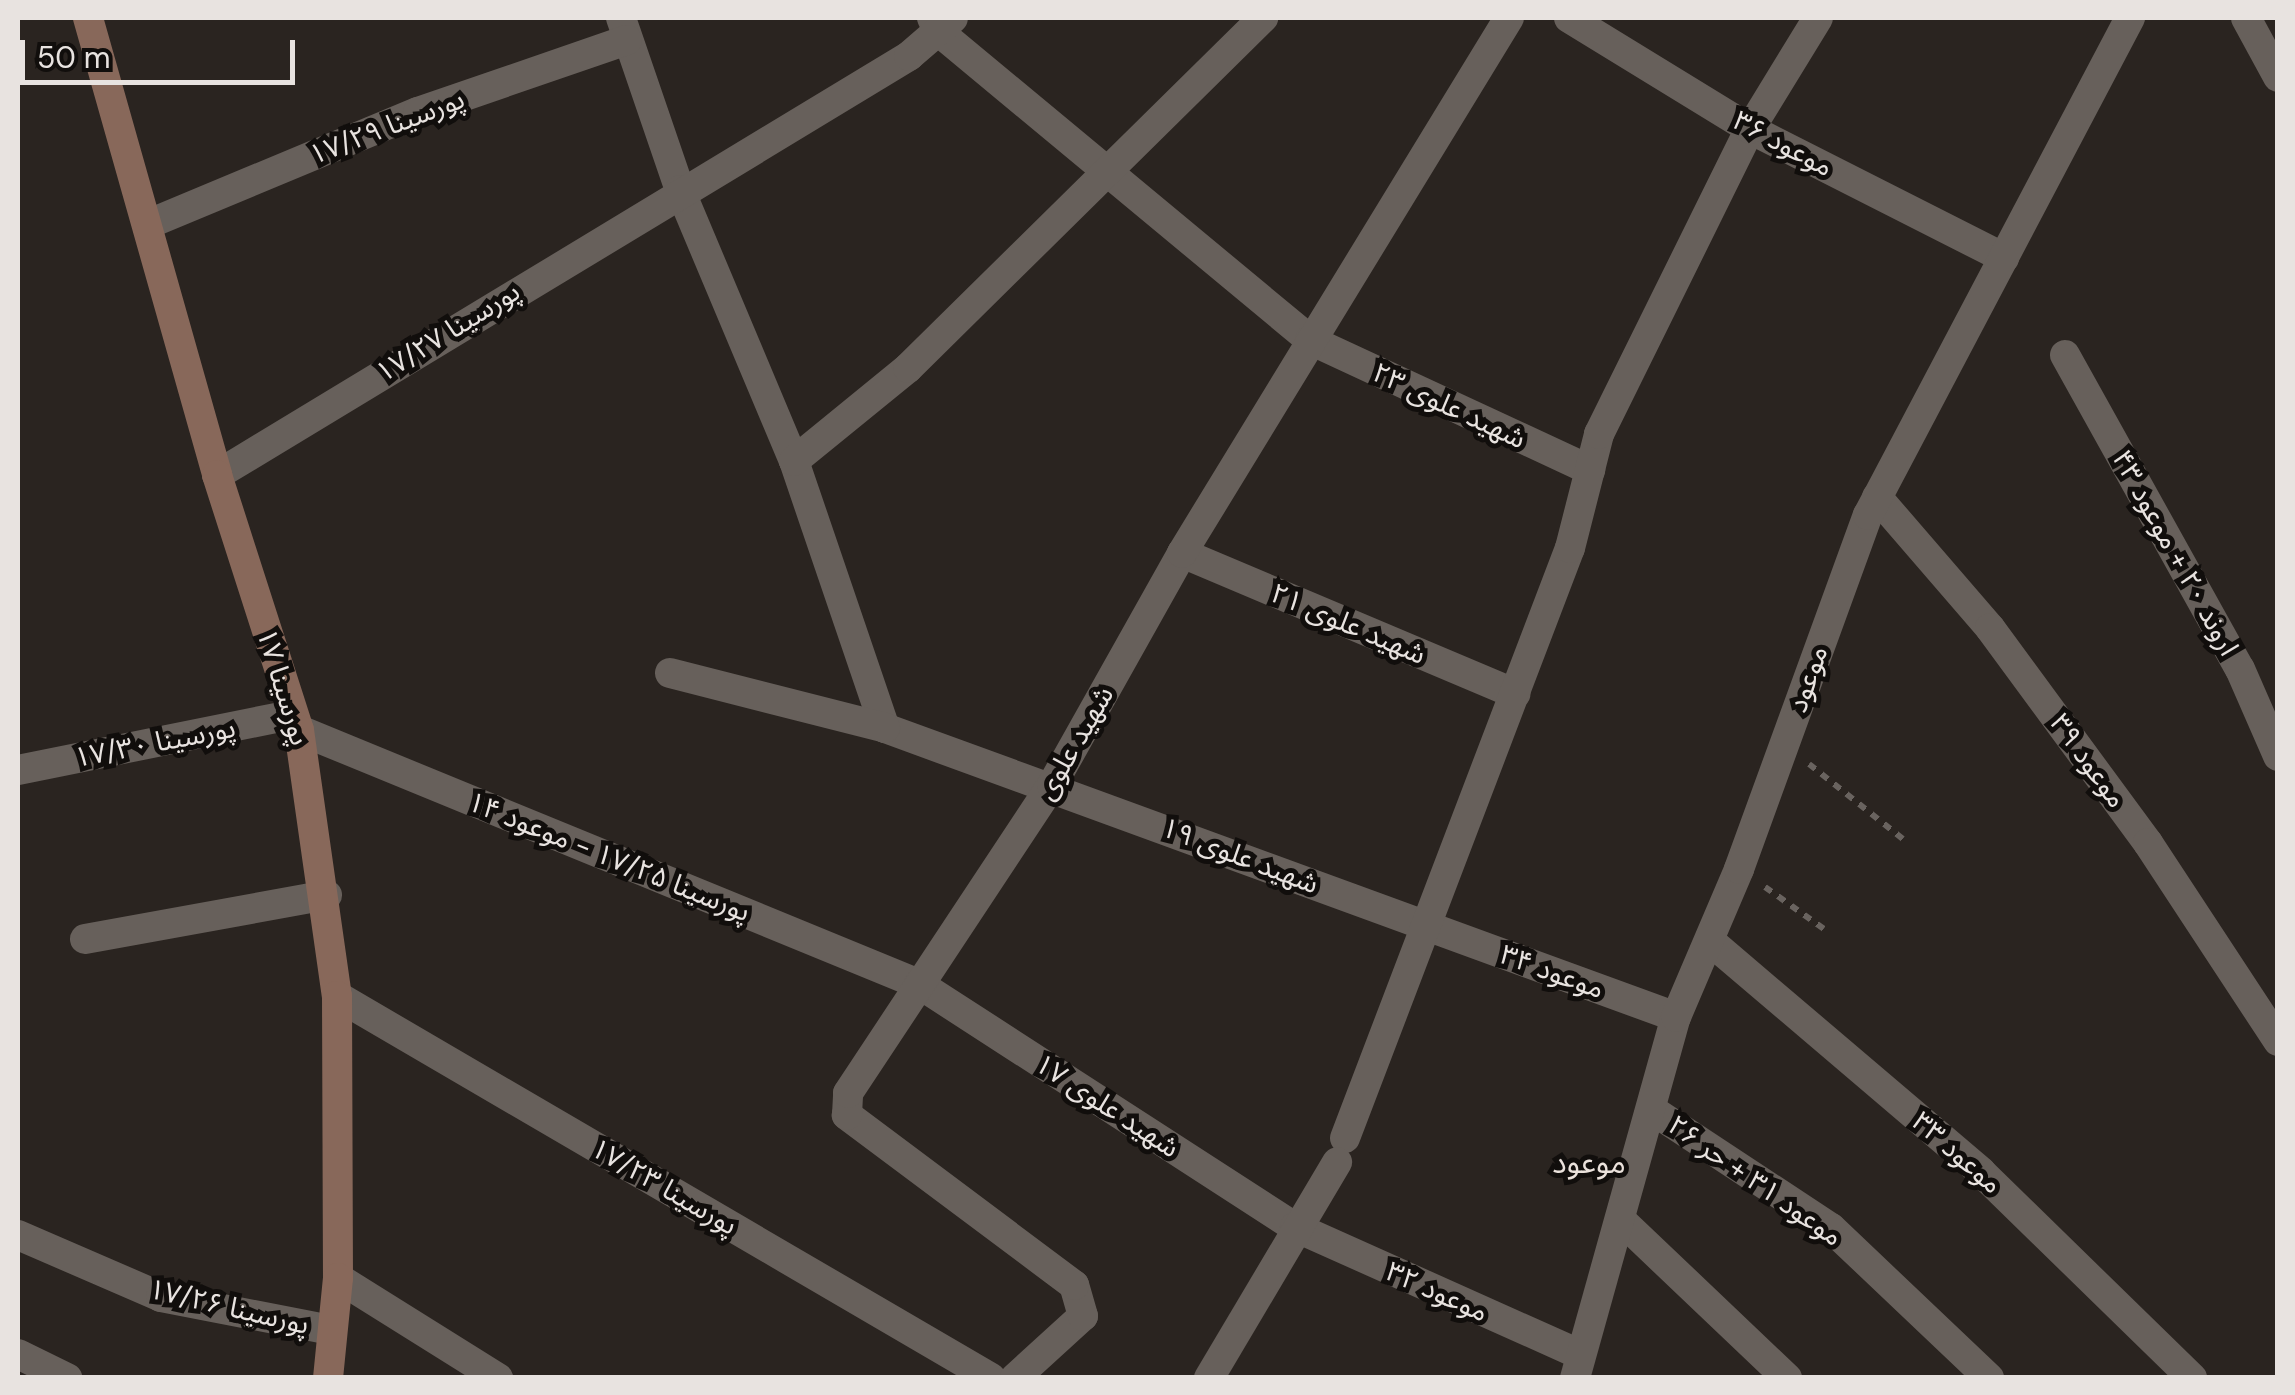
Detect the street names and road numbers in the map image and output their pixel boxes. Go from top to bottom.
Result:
street label: پورسینا ۱۷/۲۹ [305,82,469,172]
street label: موعود ۳۶ [1727,104,1839,184]
street label: پورسینا ۱۷/۲۷ [370,274,526,390]
street label: شهید علوی ۲۳ [1367,356,1531,456]
street label: اروند ۲۰ + موعود ۴۳ [2105,444,2245,662]
street label: شهید علوی ۲۱ [1265,576,1431,672]
street label: پورسینا ۱۷ [249,624,317,750]
street label: موعود [1780,641,1836,717]
street label: شهید علوی [1029,680,1121,806]
street label: موعود ۳۹ [2043,707,2133,815]
street label: پورسینا ۱۷/۳۰ [71,711,239,775]
street label: پورسینا ۱۷/۲۵ - موعود ۱۴ [463,785,755,929]
street label: شهید علوی ۱۹ [1157,811,1323,901]
street label: موعود ۳۴ [1495,938,1609,1006]
street label: شهید علوی ۱۷ [1028,1047,1186,1165]
street label: موعود ۳۳ [1905,1105,2009,1201]
street label: موعود ۳۱ + حر ۲۶ [1661,1108,1849,1254]
street label: پورسینا ۱۷/۲۳ [585,1132,743,1242]
street label: موعود ۳۲ [1381,1255,1493,1329]
street label: پورسینا ۱۷/۲۶ [145,1272,313,1342]

